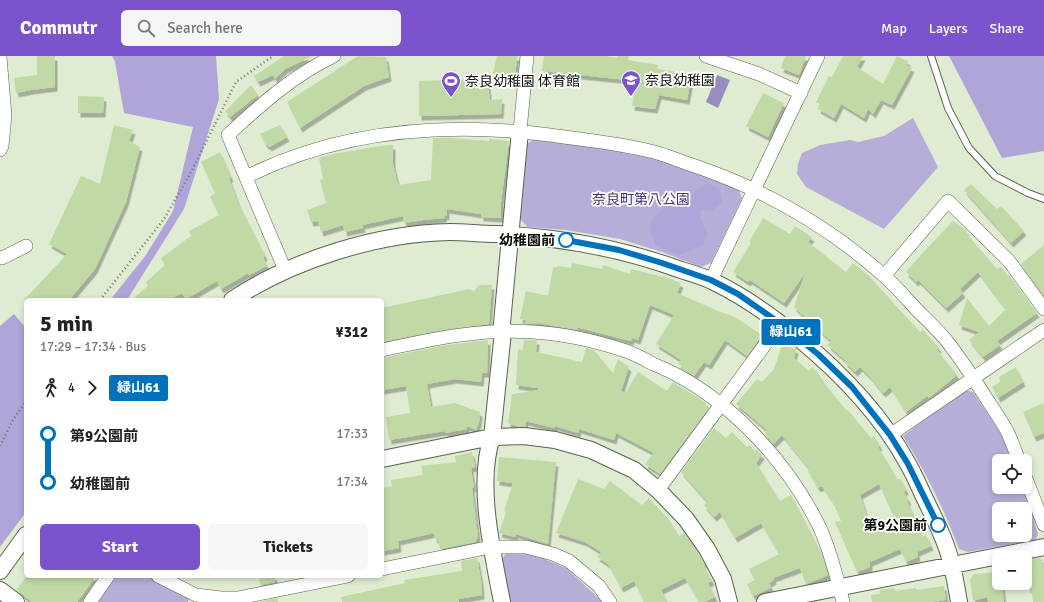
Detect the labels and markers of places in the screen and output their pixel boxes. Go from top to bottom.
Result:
school or university icon: 奈良幼稚園 [620,69,642,97]
sports icon: 奈良幼稚園 体育館 [440,70,462,98]
place label: 奈良幼稚園 [645,72,715,89]
place label: 奈良幼稚園 体育館 [465,73,580,90]
place label: 幼稚園前 [499,232,555,249]
marker: 幼稚園前 [558,232,574,248]
place label: 第9公園前 [863,517,927,534]
marker: 第9公園前 [930,517,946,533]

